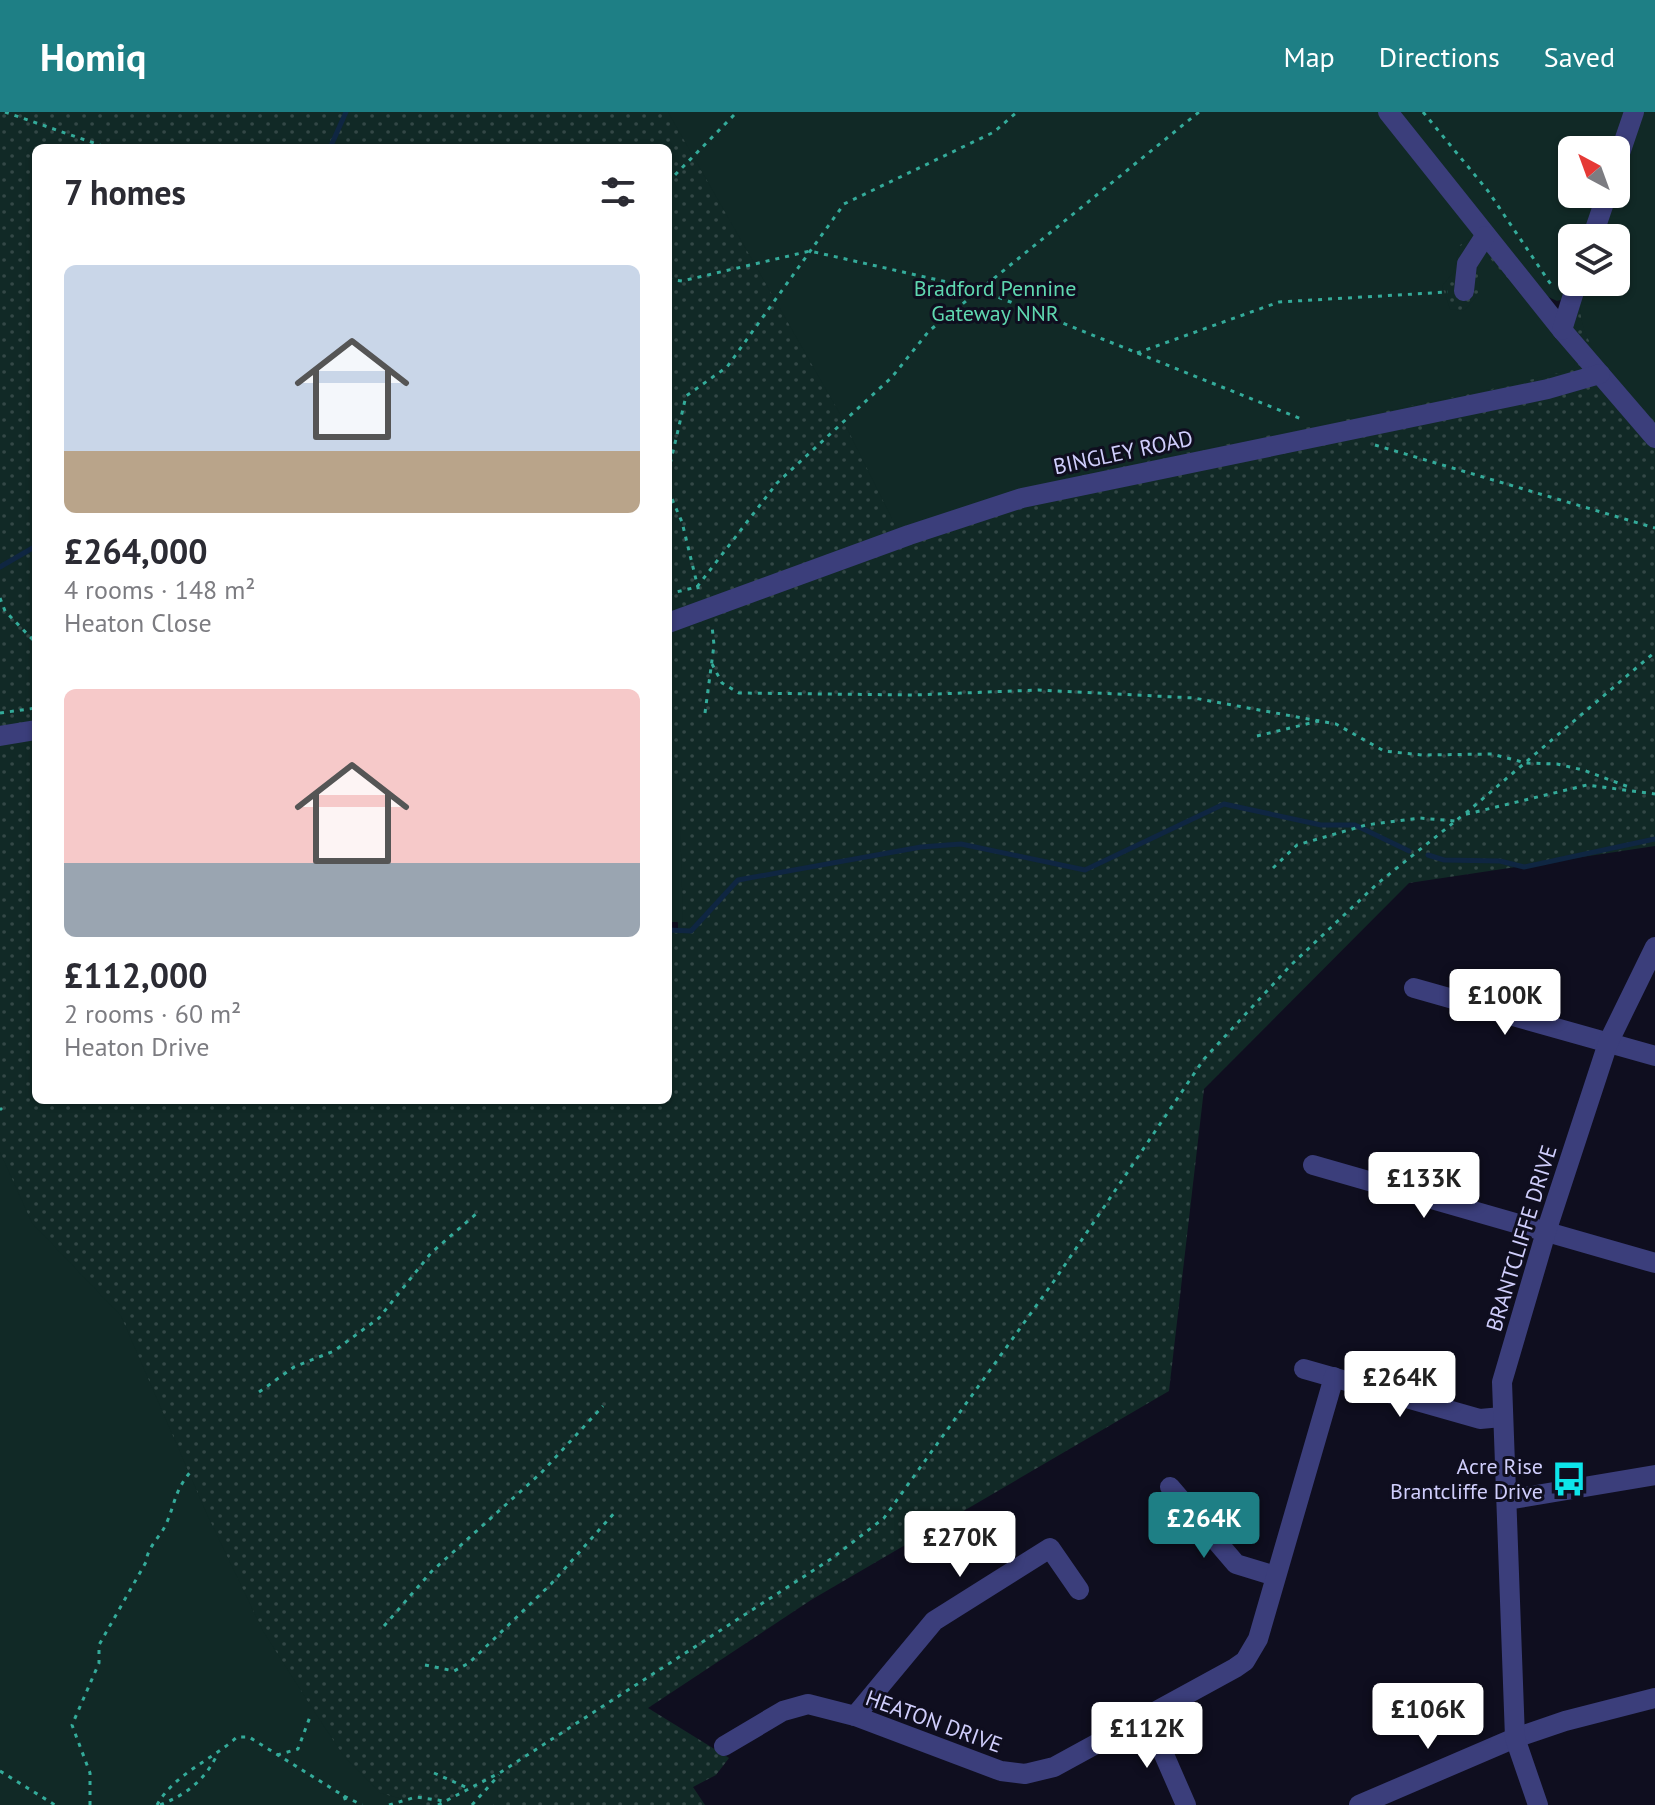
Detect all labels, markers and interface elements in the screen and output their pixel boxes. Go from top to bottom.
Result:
text: Homiq [40,32,146,81]
text: Map [1284,38,1335,75]
text: Directions [1379,38,1500,75]
text: Saved [1544,38,1615,75]
north arrow [1558,136,1630,208]
map controls [1558,136,1630,296]
text: 7 homes [64,170,186,214]
icon: filters [596,170,640,214]
button: layers [1558,224,1630,296]
park label: Bradford Pennine Gateway NNR [914,274,1076,327]
icon: home [280,317,424,461]
street label: BINGLEY ROAD [1051,424,1195,480]
text: £264,000 [64,529,208,573]
text: 4 rooms · 148 m² [64,573,256,606]
text: Heaton Close [64,606,212,639]
icon: home [280,741,424,885]
text: £112,000 [64,953,208,997]
pin: £100K [1449,969,1561,1037]
text: £100K [1467,978,1543,1011]
text: 2 rooms · 60 m² [64,997,241,1030]
text: Heaton Drive [64,1030,209,1063]
street label: BRANTCLIFFE DRIVE [1479,1142,1563,1334]
pin: £133K [1368,1152,1480,1220]
text: £133K [1386,1161,1462,1194]
pin: £264K [1344,1351,1456,1419]
text: £264K [1362,1360,1438,1393]
place label: Acre Rise Brantcliffe Drive [1390,1452,1543,1505]
bus stop icon: Acre Rise Brantcliffe Drive [1550,1460,1588,1498]
pin: £264K [1148,1492,1260,1560]
text: £264K [1166,1501,1242,1534]
pin: £270K [904,1511,1016,1579]
text: £270K [922,1520,998,1553]
street label: HEATON DRIVE [862,1683,1006,1759]
pin: £106K [1372,1683,1484,1751]
text: £106K [1390,1692,1466,1725]
pin: £112K [1091,1702,1203,1770]
text: £112K [1109,1711,1185,1744]

